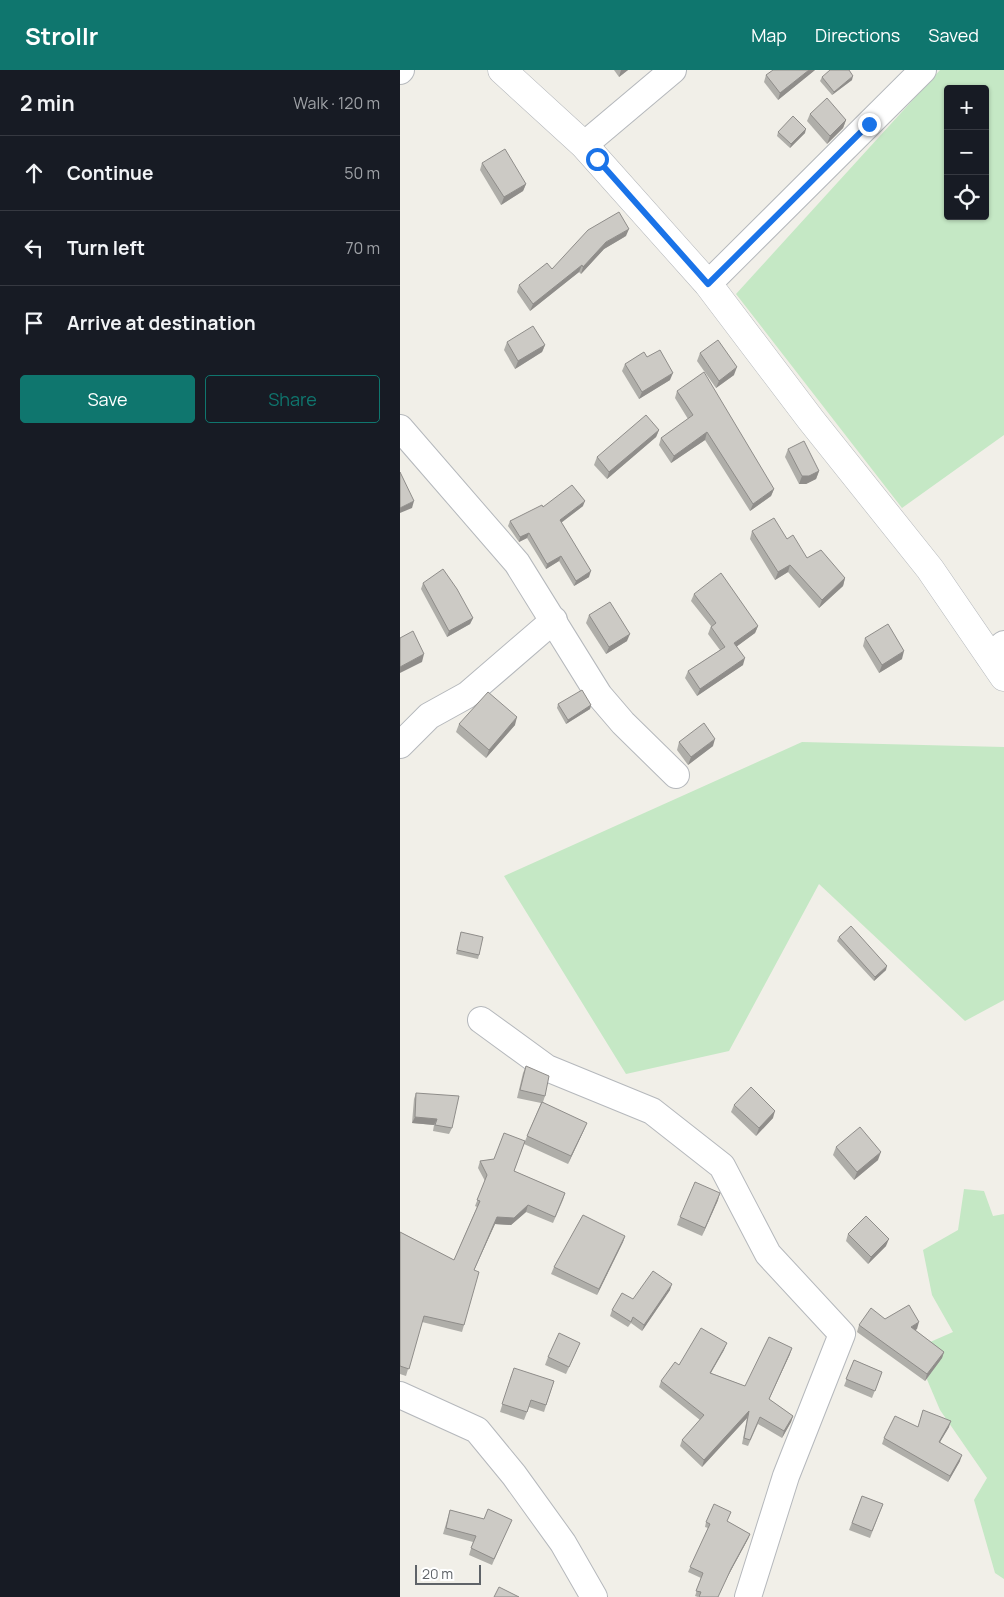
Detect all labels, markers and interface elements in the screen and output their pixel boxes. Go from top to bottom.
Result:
text: Strollr [25,19,98,52]
text: Map [751,23,787,47]
text: Directions [815,23,900,47]
text: Saved [928,23,979,47]
map controls [944,85,989,220]
button: + [944,85,989,130]
text: 2 min [20,89,75,117]
text: Walk · 120 m [293,92,380,114]
route end [858,113,881,136]
button: − [944,130,989,175]
route start [586,148,609,171]
icon: ahead [20,159,48,187]
text: Continue [67,160,153,186]
text: 50 m [344,162,380,184]
button: locate [944,175,989,220]
icon: left [20,234,48,262]
text: Turn left [67,235,145,261]
text: 70 m [345,237,380,259]
icon: arrive [20,309,48,337]
text: Arrive at destination [67,310,256,336]
button: Save [20,375,195,423]
button: Share [205,375,380,423]
scale bar [415,1562,481,1585]
text: 20 m [422,1564,453,1583]

